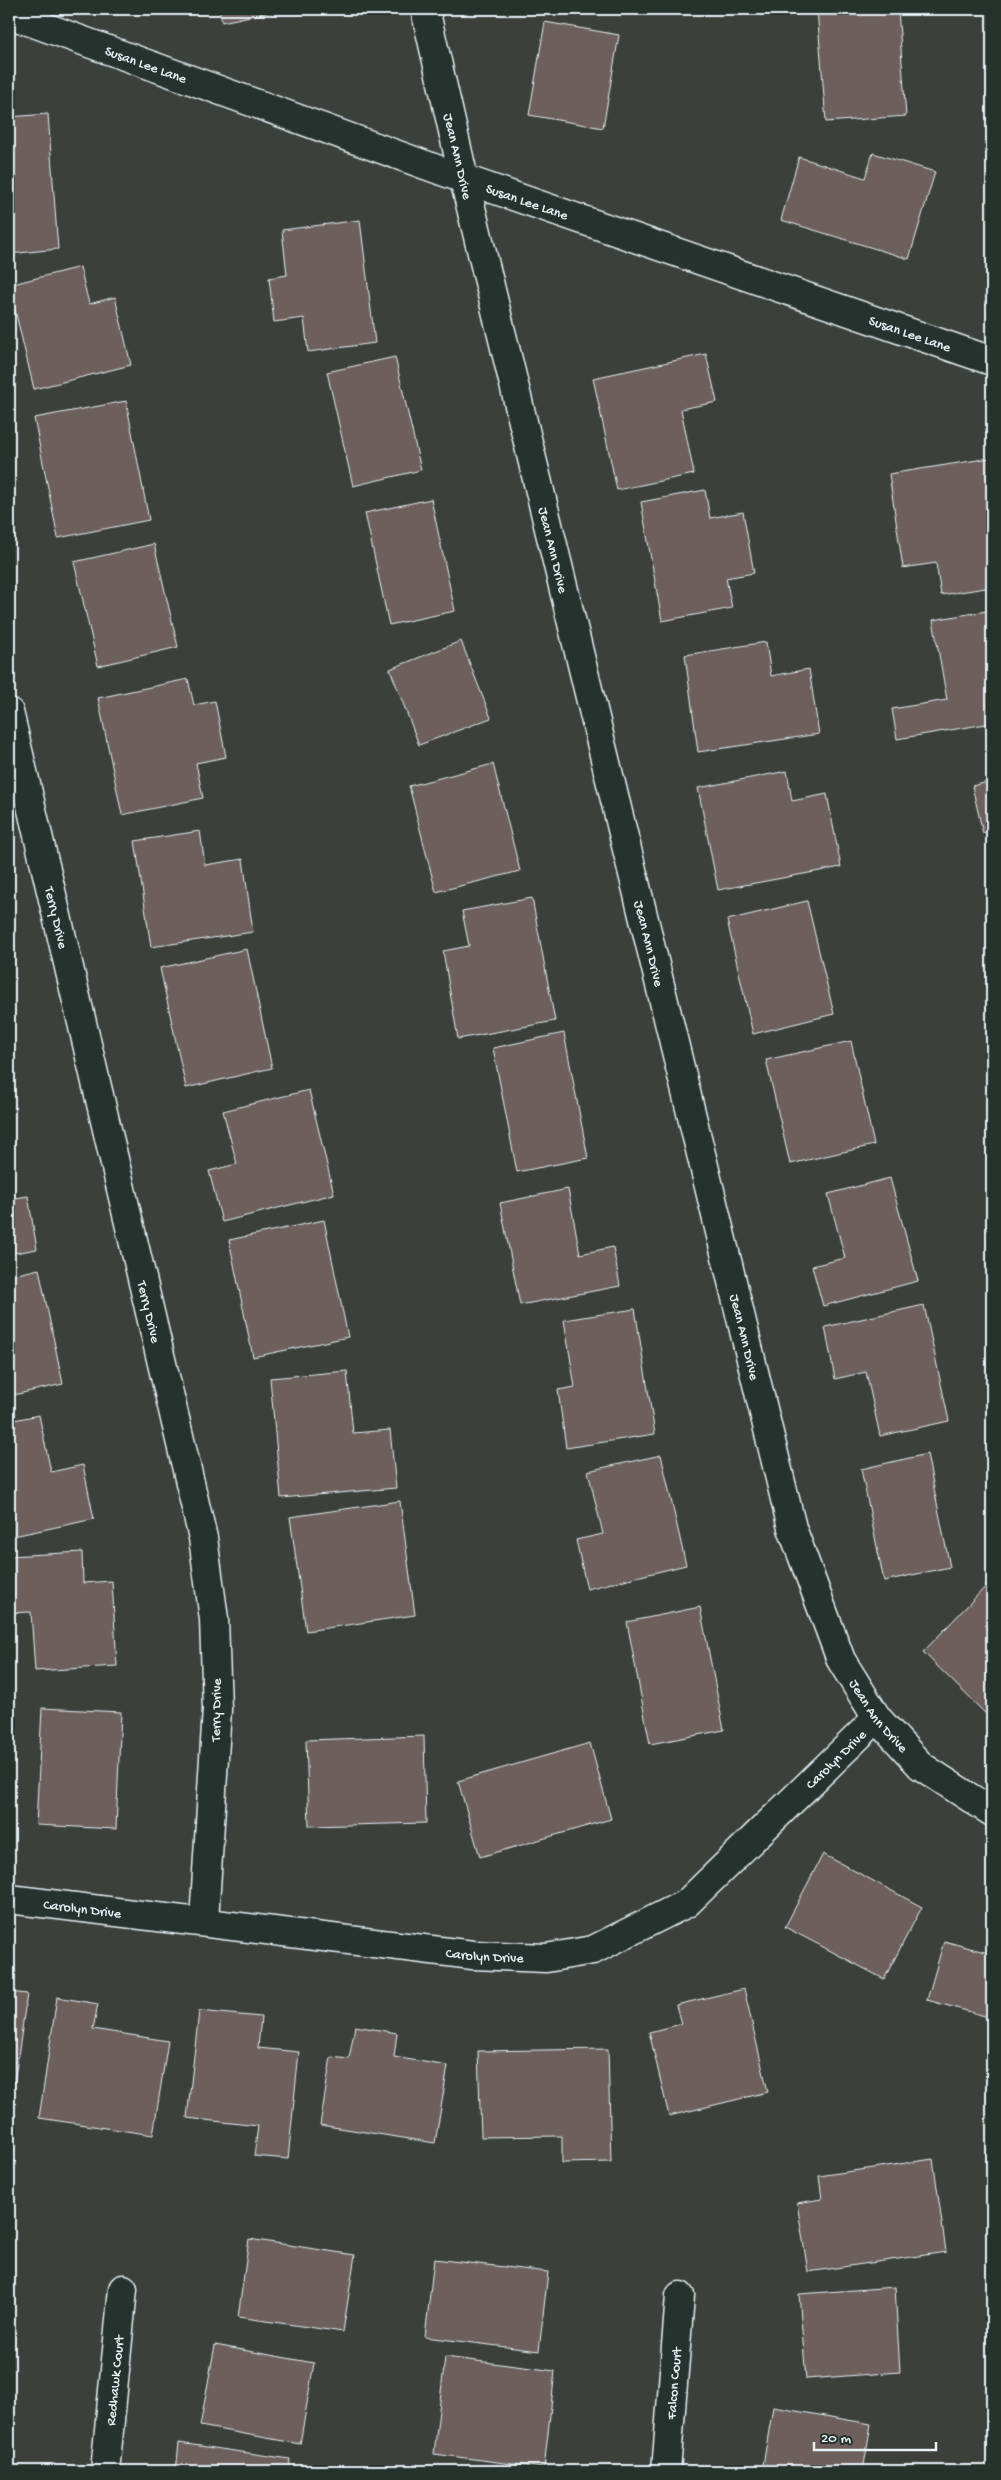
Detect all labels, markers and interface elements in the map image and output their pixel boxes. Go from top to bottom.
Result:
street label: Susan Lee Lane [102,44,189,89]
street label: Jean Ann Drive [438,112,475,202]
street label: Susan Lee Lane [483,181,571,225]
street label: Susan Lee Lane [866,313,953,357]
street label: Jean Ann Drive [533,506,571,596]
street label: Terry Drive [39,884,71,952]
street label: Jean Ann Drive [629,899,666,989]
street label: Terry Drive [132,1278,163,1346]
street label: Jean Ann Drive [724,1293,762,1383]
street label: Jean Ann Drive [844,1677,911,1758]
street label: Terry Drive [208,1678,227,1743]
street label: Carolyn Drive [803,1727,871,1794]
street label: Carolyn Drive [42,1897,123,1924]
street label: Carolyn Drive [444,1946,525,1968]
street label: Redhawk Court [104,2333,129,2427]
street label: Falcon Court [664,2346,687,2421]
scale bar [814,2420,936,2452]
text: 20 m [821,2430,851,2448]

